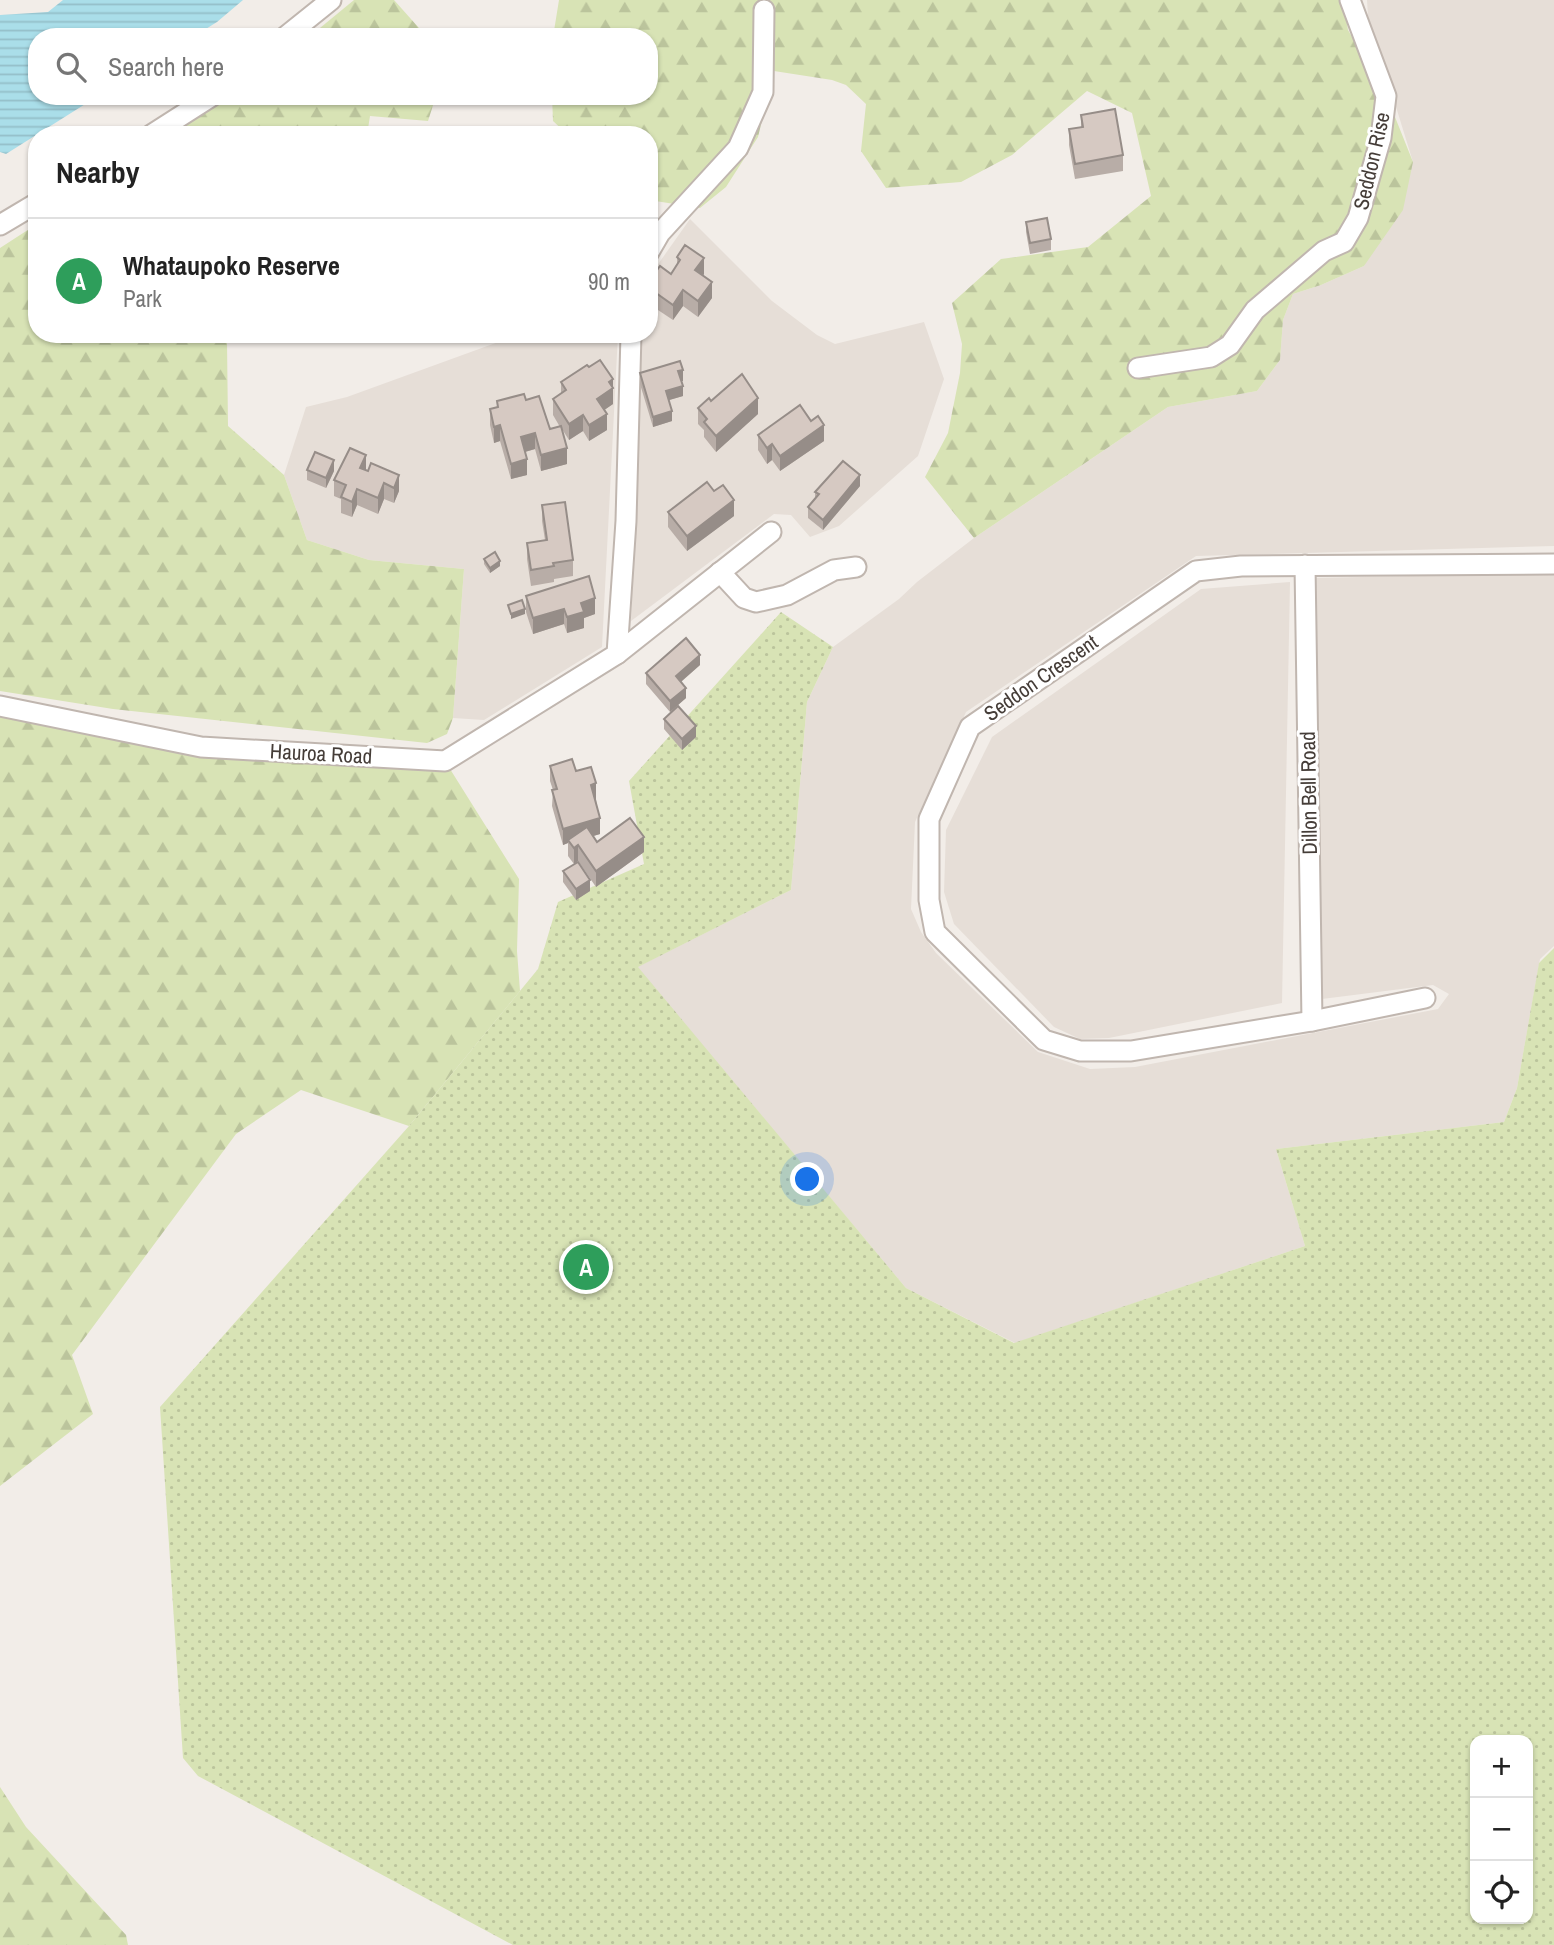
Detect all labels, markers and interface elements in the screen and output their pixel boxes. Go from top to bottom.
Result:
search box [28,28,658,105]
icon: search [52,48,90,86]
text: Search here [108,49,224,84]
street label: Seddon Rise [1346,109,1397,213]
text: Nearby [56,152,139,192]
text: Whataupoko Reserve [123,248,340,283]
text: A [72,266,86,297]
text: 90 m [588,266,630,297]
text: Park [123,283,162,314]
street label: Seddon Crescent [978,627,1104,728]
street label: Dillon Bell Road [1293,731,1324,855]
street label: Hauroa Road [269,736,373,771]
your location [790,1162,824,1196]
pin: A [563,1241,609,1293]
map controls [1470,1735,1533,1924]
button: + [1470,1735,1533,1798]
button: − [1470,1798,1533,1861]
button: locate [1470,1861,1533,1924]

